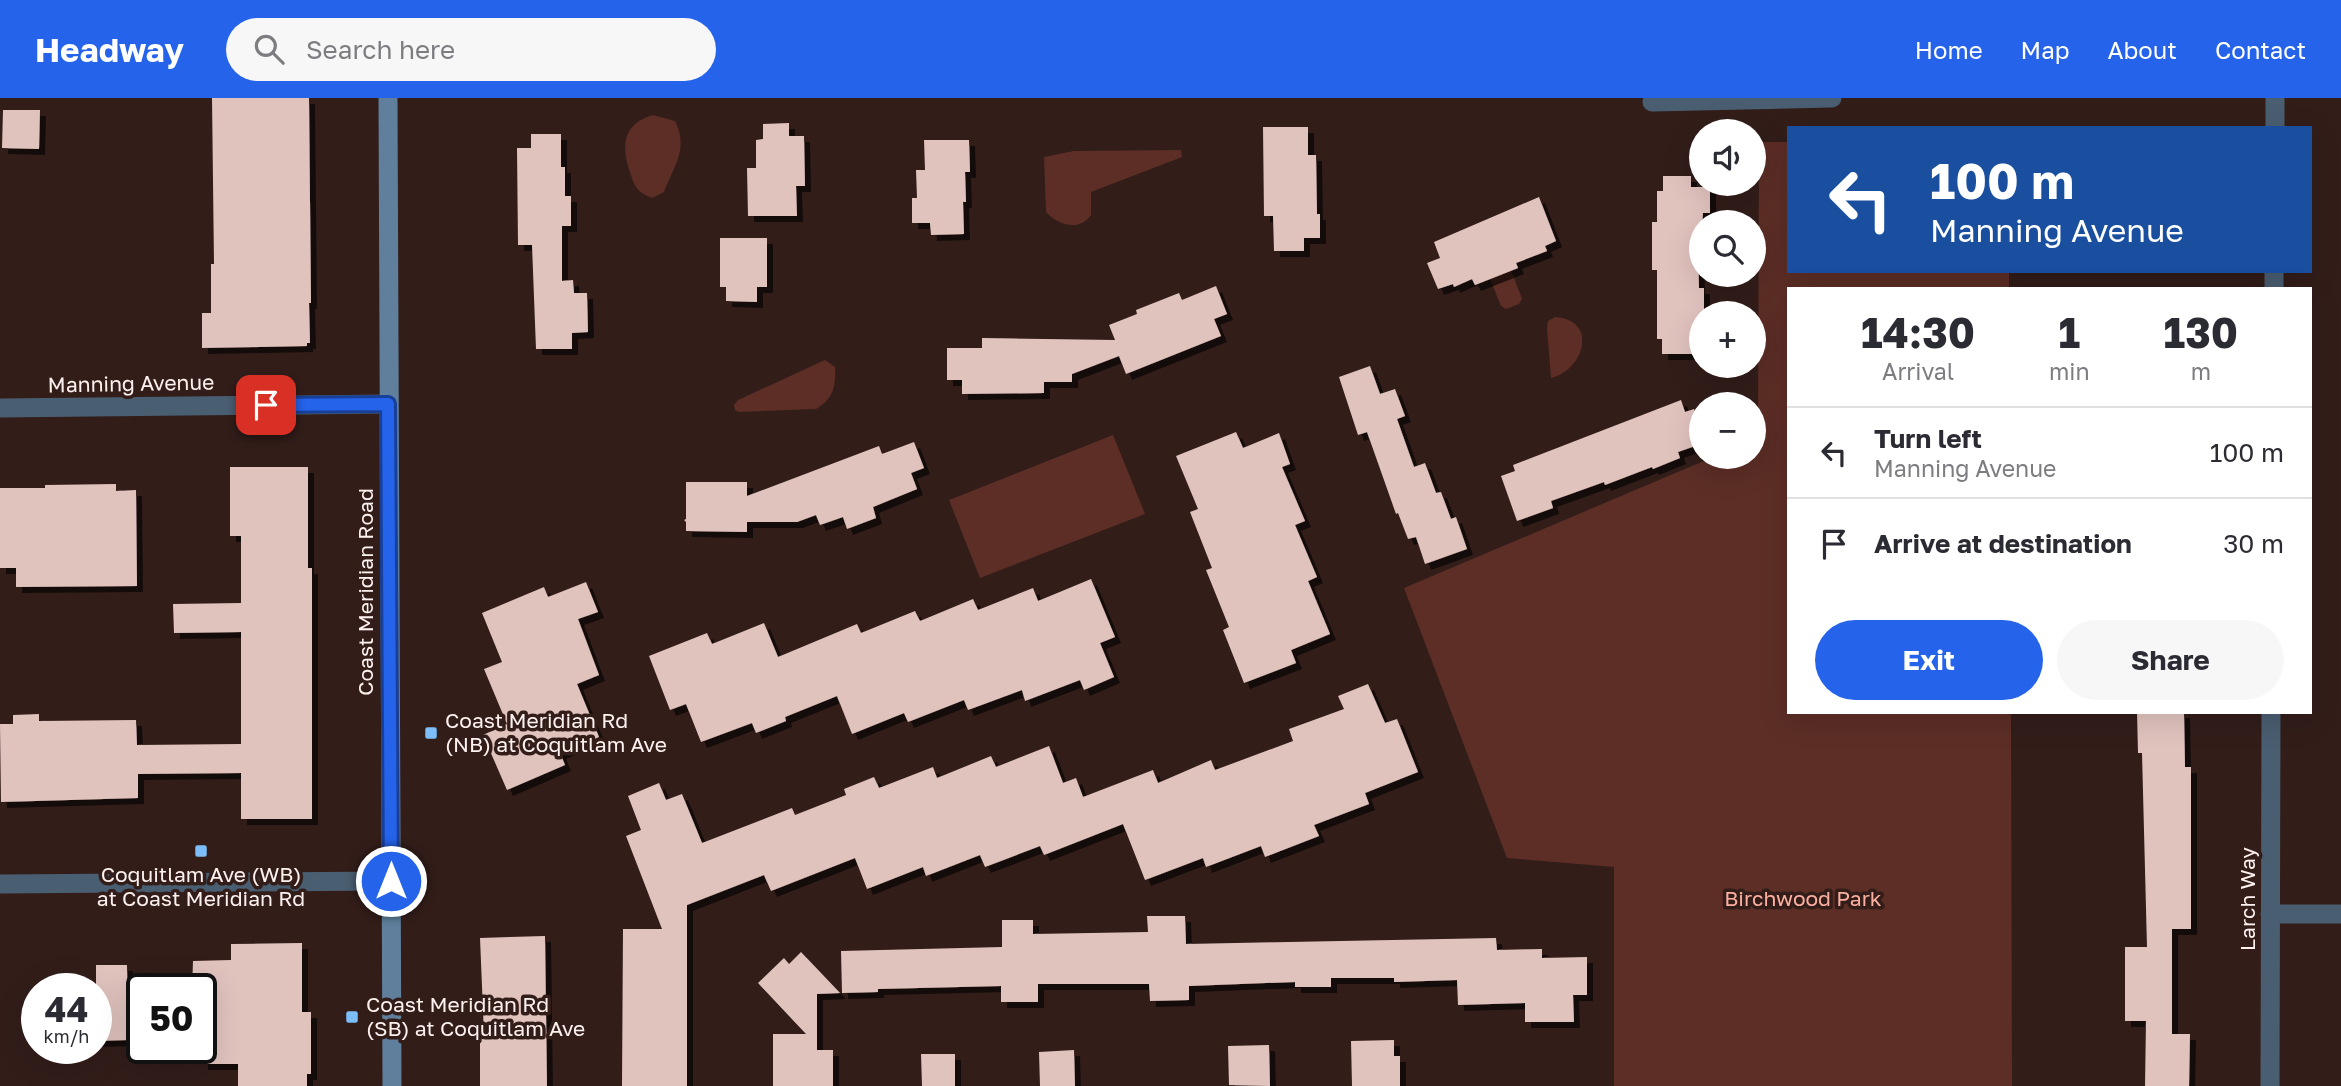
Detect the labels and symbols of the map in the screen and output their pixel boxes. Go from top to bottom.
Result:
street label: Manning Avenue [47,369,214,397]
pin [236,375,296,435]
street label: Coast Meridian Road [352,488,378,696]
place label: Coast Meridian Rd (NB) at Coquitlam Ave [445,707,667,757]
marker: Coast Meridian Rd (NB) at Coquitlam Ave [423,725,439,741]
marker: Coquitlam Ave (WB) at Coast Meridian Rd [193,843,209,859]
position arrow [354,844,428,918]
street label: Larch Way [2234,847,2260,951]
place label: Coquitlam Ave (WB) at Coast Meridian Rd [97,861,305,911]
park label: Birchwood Park [1724,885,1882,911]
speed limit sign: 50 [126,973,217,1064]
place label: Coast Meridian Rd (SB) at Coquitlam Ave [366,991,585,1041]
marker: Coast Meridian Rd (SB) at Coquitlam Ave [344,1009,360,1025]

